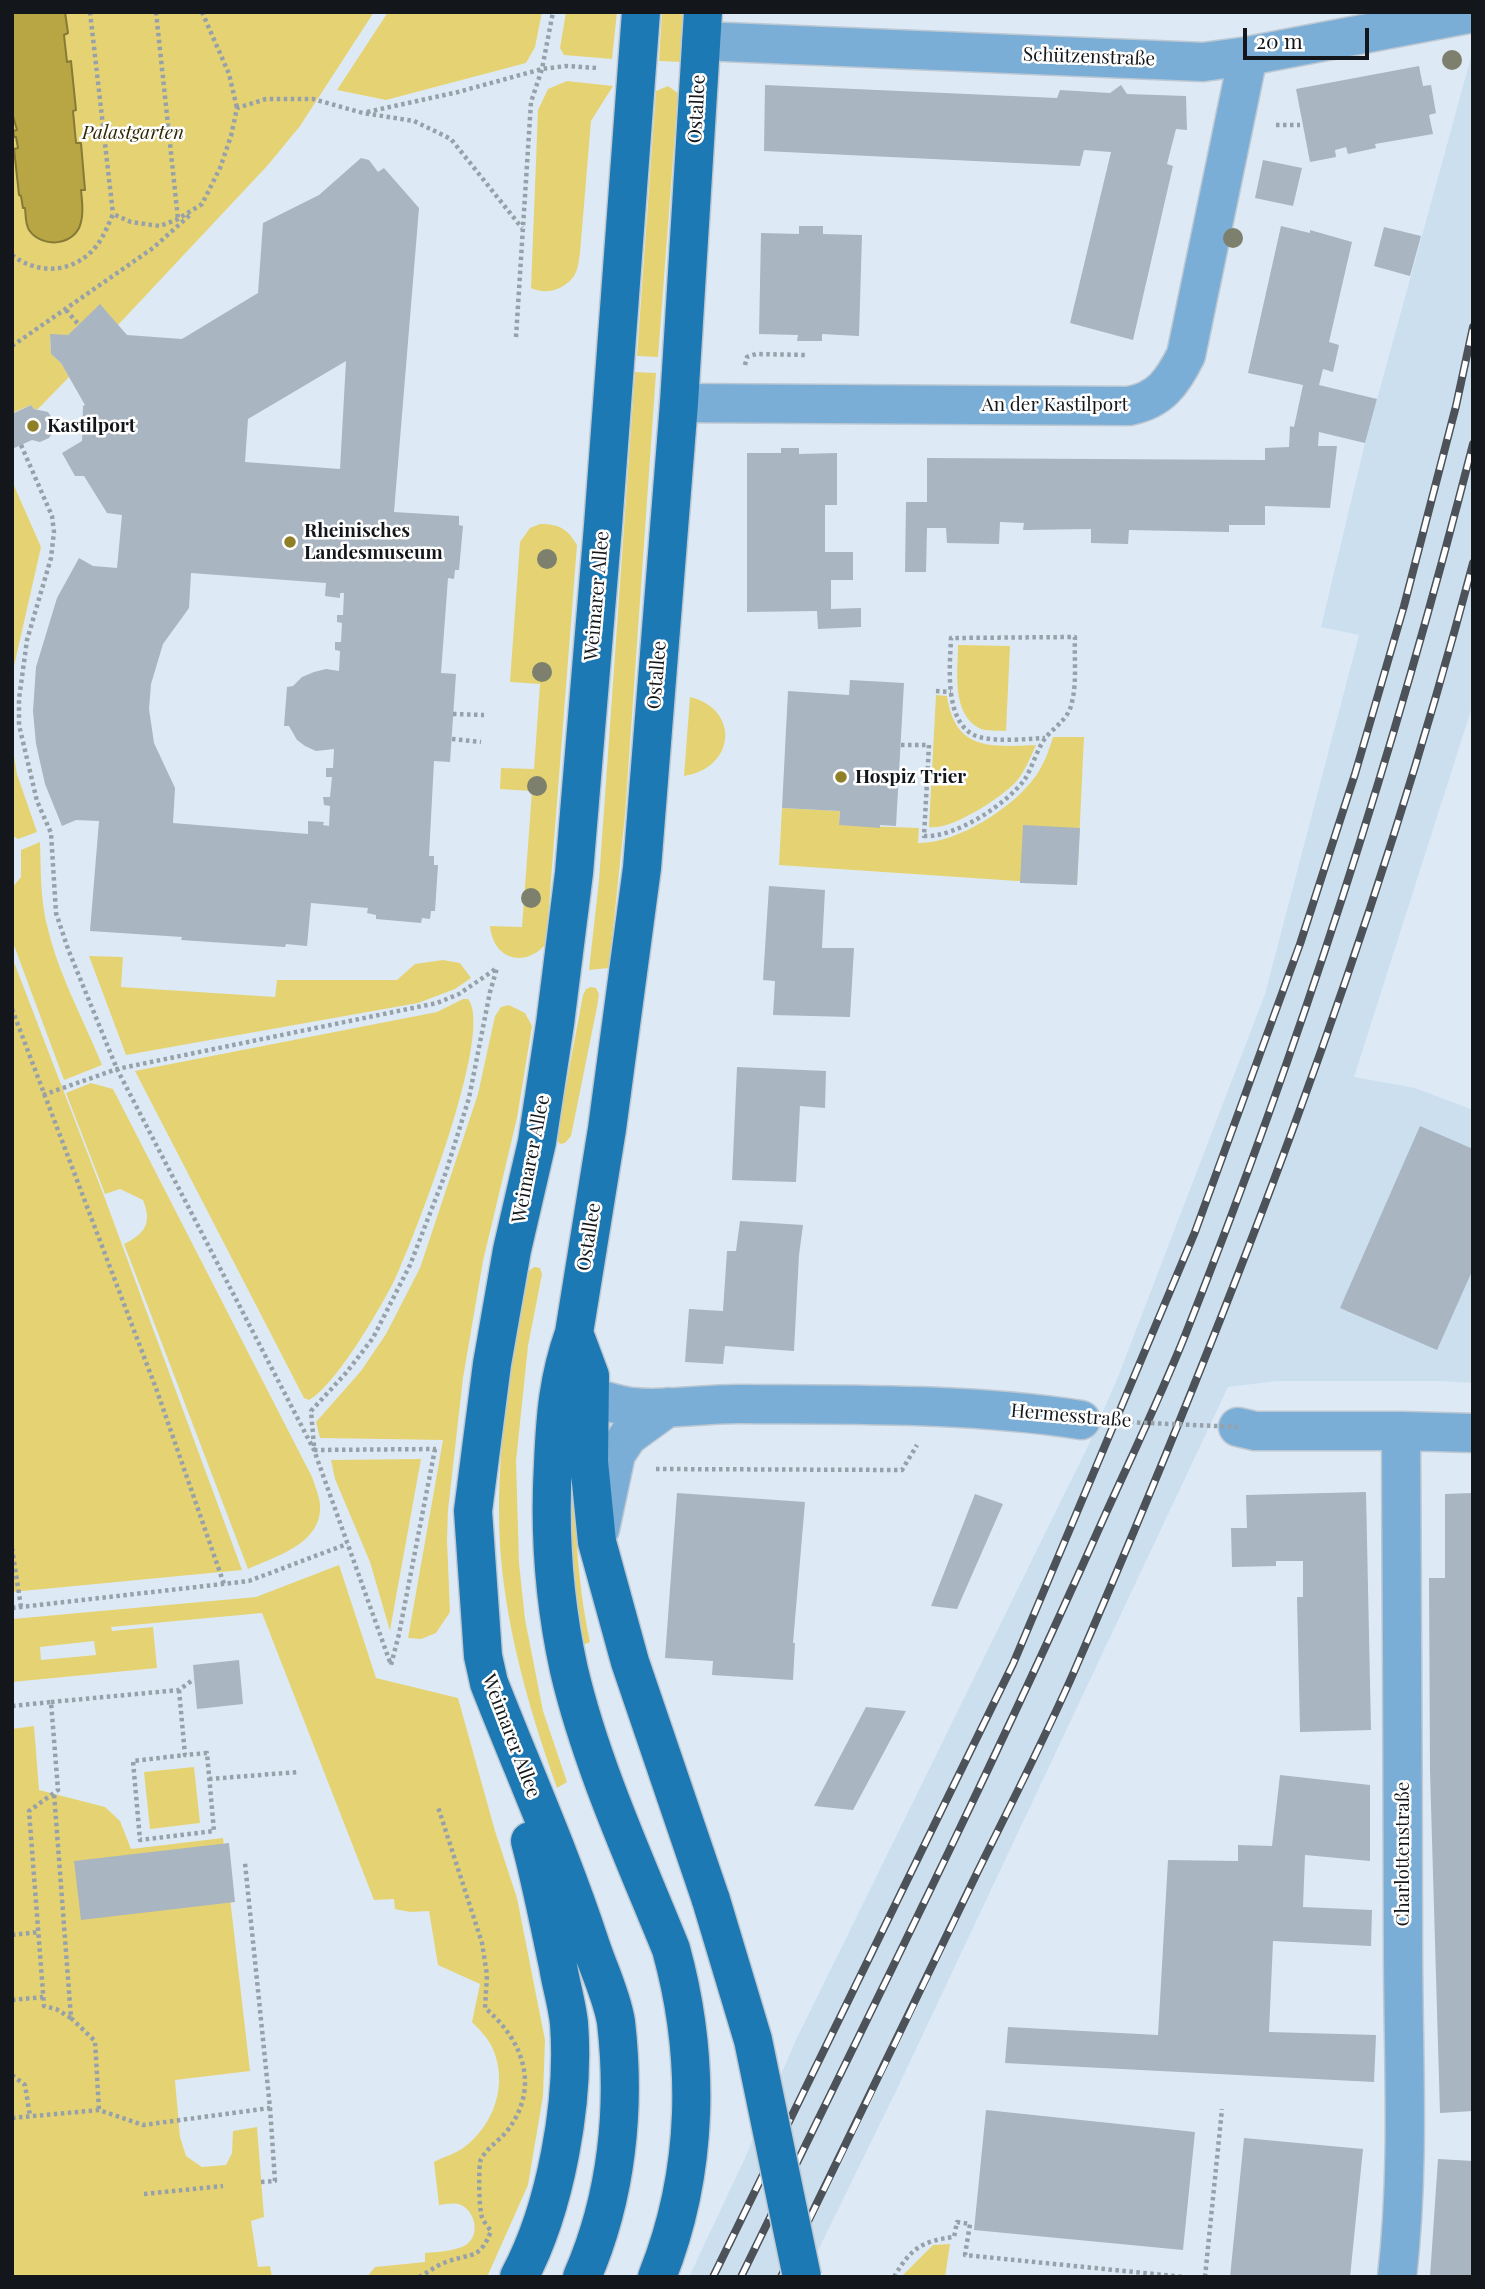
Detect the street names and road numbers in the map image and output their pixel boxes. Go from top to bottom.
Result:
street label: Schützenstraße [1023,43,1155,71]
street label: Ostallee [684,74,710,144]
street label: An der Kastilport [982,394,1128,416]
street label: Weimarer Allee [580,530,614,662]
street label: Ostallee [643,640,671,710]
street label: Weimarer Allee [507,1093,555,1225]
street label: Ostallee [572,1201,606,1273]
street label: Hermesstraße [1010,1399,1132,1433]
street label: Weimarer Allee [477,1671,545,1801]
street label: Charlottenstraße [1392,1782,1414,1926]

